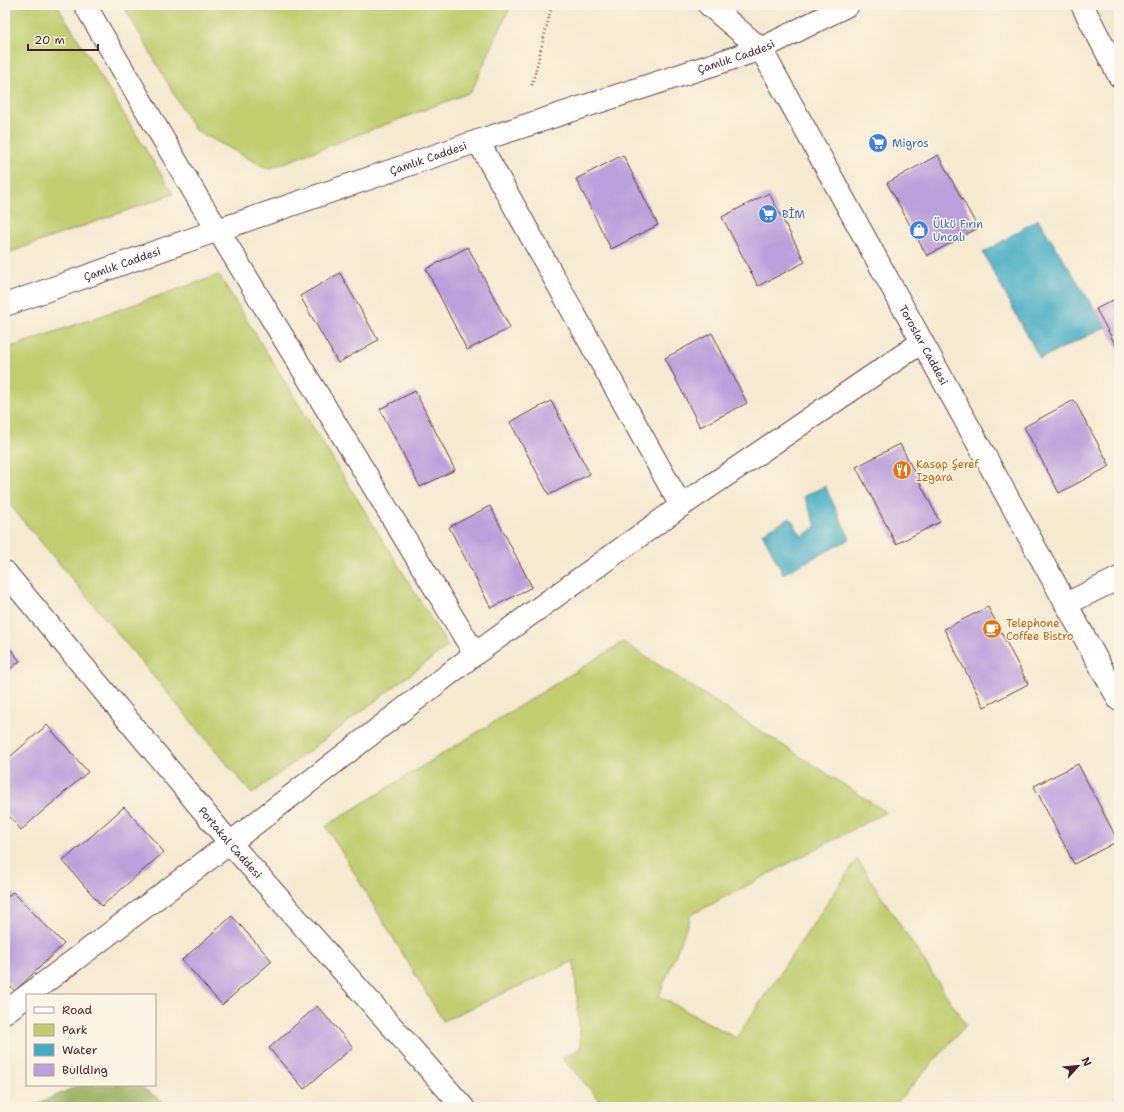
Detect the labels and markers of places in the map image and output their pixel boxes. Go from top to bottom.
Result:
supermarket icon: Migros [867,132,889,154]
place label: Migros [892,136,929,151]
supermarket icon: BİM [757,203,779,225]
place label: BİM [782,207,806,222]
place label: Ülkü Fırın Uncalı [933,217,983,245]
shop icon: Ülkü Fırın Uncalı [908,219,930,241]
place label: Kasap Şeref Izgara [916,457,979,485]
restaurant icon: Kasap Şeref Izgara [891,459,913,481]
place label: Telephone Coffee Bistro [1006,616,1074,644]
cafe icon: Telephone Coffee Bistro [981,618,1003,640]

